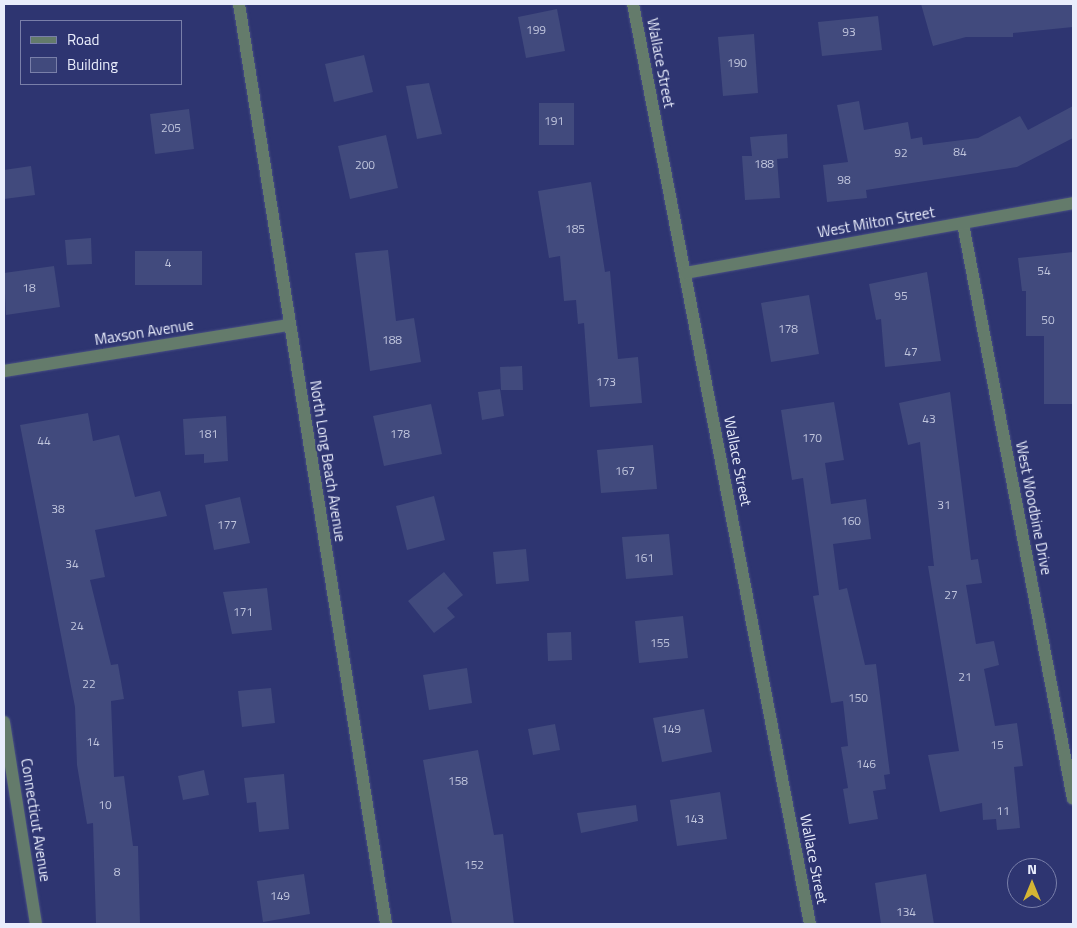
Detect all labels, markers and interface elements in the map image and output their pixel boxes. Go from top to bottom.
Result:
street label: Wallace Street [643,17,679,109]
legend [20,20,182,85]
house number: 199 [526,23,546,37]
house number: 93 [842,25,856,39]
text: Road [67,28,99,51]
text: Building [67,53,118,76]
house number: 190 [727,56,747,70]
house number: 191 [544,114,564,128]
house number: 205 [161,121,181,135]
house number: 84 [953,145,967,159]
house number: 92 [894,146,908,160]
house number: 188 [754,157,774,171]
house number: 200 [355,158,375,172]
house number: 98 [837,173,851,187]
street label: West Milton Street [816,203,936,241]
house number: 185 [565,222,585,236]
house number: 4 [165,256,171,270]
house number: 54 [1037,264,1051,278]
house number: 18 [22,281,36,295]
house number: 95 [894,289,908,303]
house number: 50 [1041,313,1055,327]
street label: Maxson Avenue [93,315,195,349]
house number: 178 [778,322,798,336]
house number: 188 [382,333,402,347]
house number: 47 [904,345,918,359]
house number: 173 [596,375,616,389]
street label: North Long Beach Avenue [306,379,350,543]
house number: 43 [922,412,936,426]
street label: Wallace Street [720,415,756,507]
house number: 181 [198,427,218,441]
house number: 178 [390,427,410,441]
house number: 170 [802,431,822,445]
house number: 44 [37,434,51,448]
street label: West Woodbine Drive [1012,440,1056,576]
house number: 167 [615,464,635,478]
house number: 31 [937,498,951,512]
house number: 38 [51,502,65,516]
house number: 160 [841,514,861,528]
house number: 177 [217,518,237,532]
house number: 161 [634,551,654,565]
house number: 34 [65,557,79,571]
house number: 27 [944,588,958,602]
house number: 171 [233,605,253,619]
house number: 24 [70,619,84,633]
house number: 155 [650,636,670,650]
house number: 21 [958,670,972,684]
house number: 22 [82,677,96,691]
house number: 150 [848,691,868,705]
house number: 149 [661,722,681,736]
house number: 14 [86,735,100,749]
house number: 15 [990,738,1004,752]
street label: Connecticut Avenue [17,757,55,883]
house number: 146 [856,757,876,771]
house number: 158 [448,774,468,788]
house number: 10 [98,798,112,812]
house number: 11 [996,804,1010,818]
house number: 143 [684,812,704,826]
street label: Wallace Street [796,813,832,905]
house number: 152 [464,858,484,872]
north arrow [1007,858,1057,908]
text: N [1027,858,1037,879]
house number: 8 [114,865,120,879]
house number: 149 [270,889,290,903]
house number: 134 [896,905,916,919]

